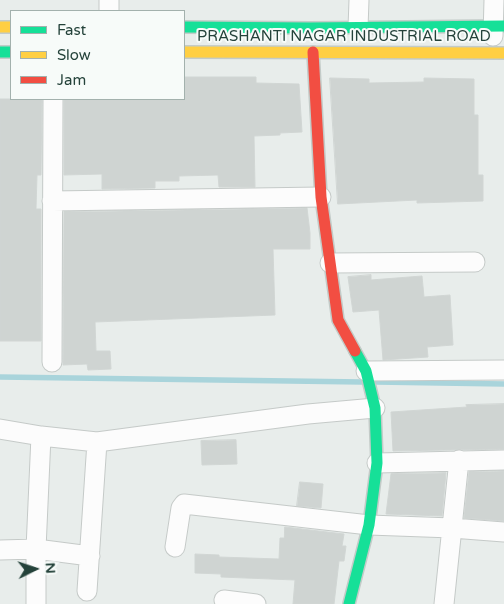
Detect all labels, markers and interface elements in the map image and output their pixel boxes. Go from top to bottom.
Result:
legend [10,10,185,100]
text: Fast [57,21,86,39]
street label: PRASHANTI NAGAR INDUSTRIAL ROAD [197,28,491,46]
text: Slow [57,46,91,64]
text: Jam [57,71,86,89]
north arrow [10,544,60,594]
text: N [42,562,59,574]

